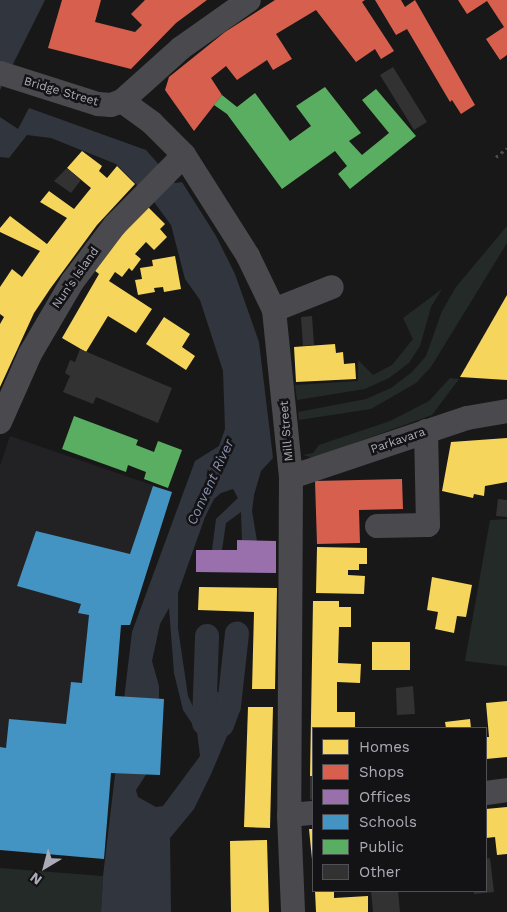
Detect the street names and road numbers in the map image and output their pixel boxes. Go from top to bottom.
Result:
street label: Bridge Street [22,74,100,110]
street label: Nun's Island [50,245,102,311]
street label: Mill Street [277,400,297,462]
street label: Parkavara [369,425,427,457]

